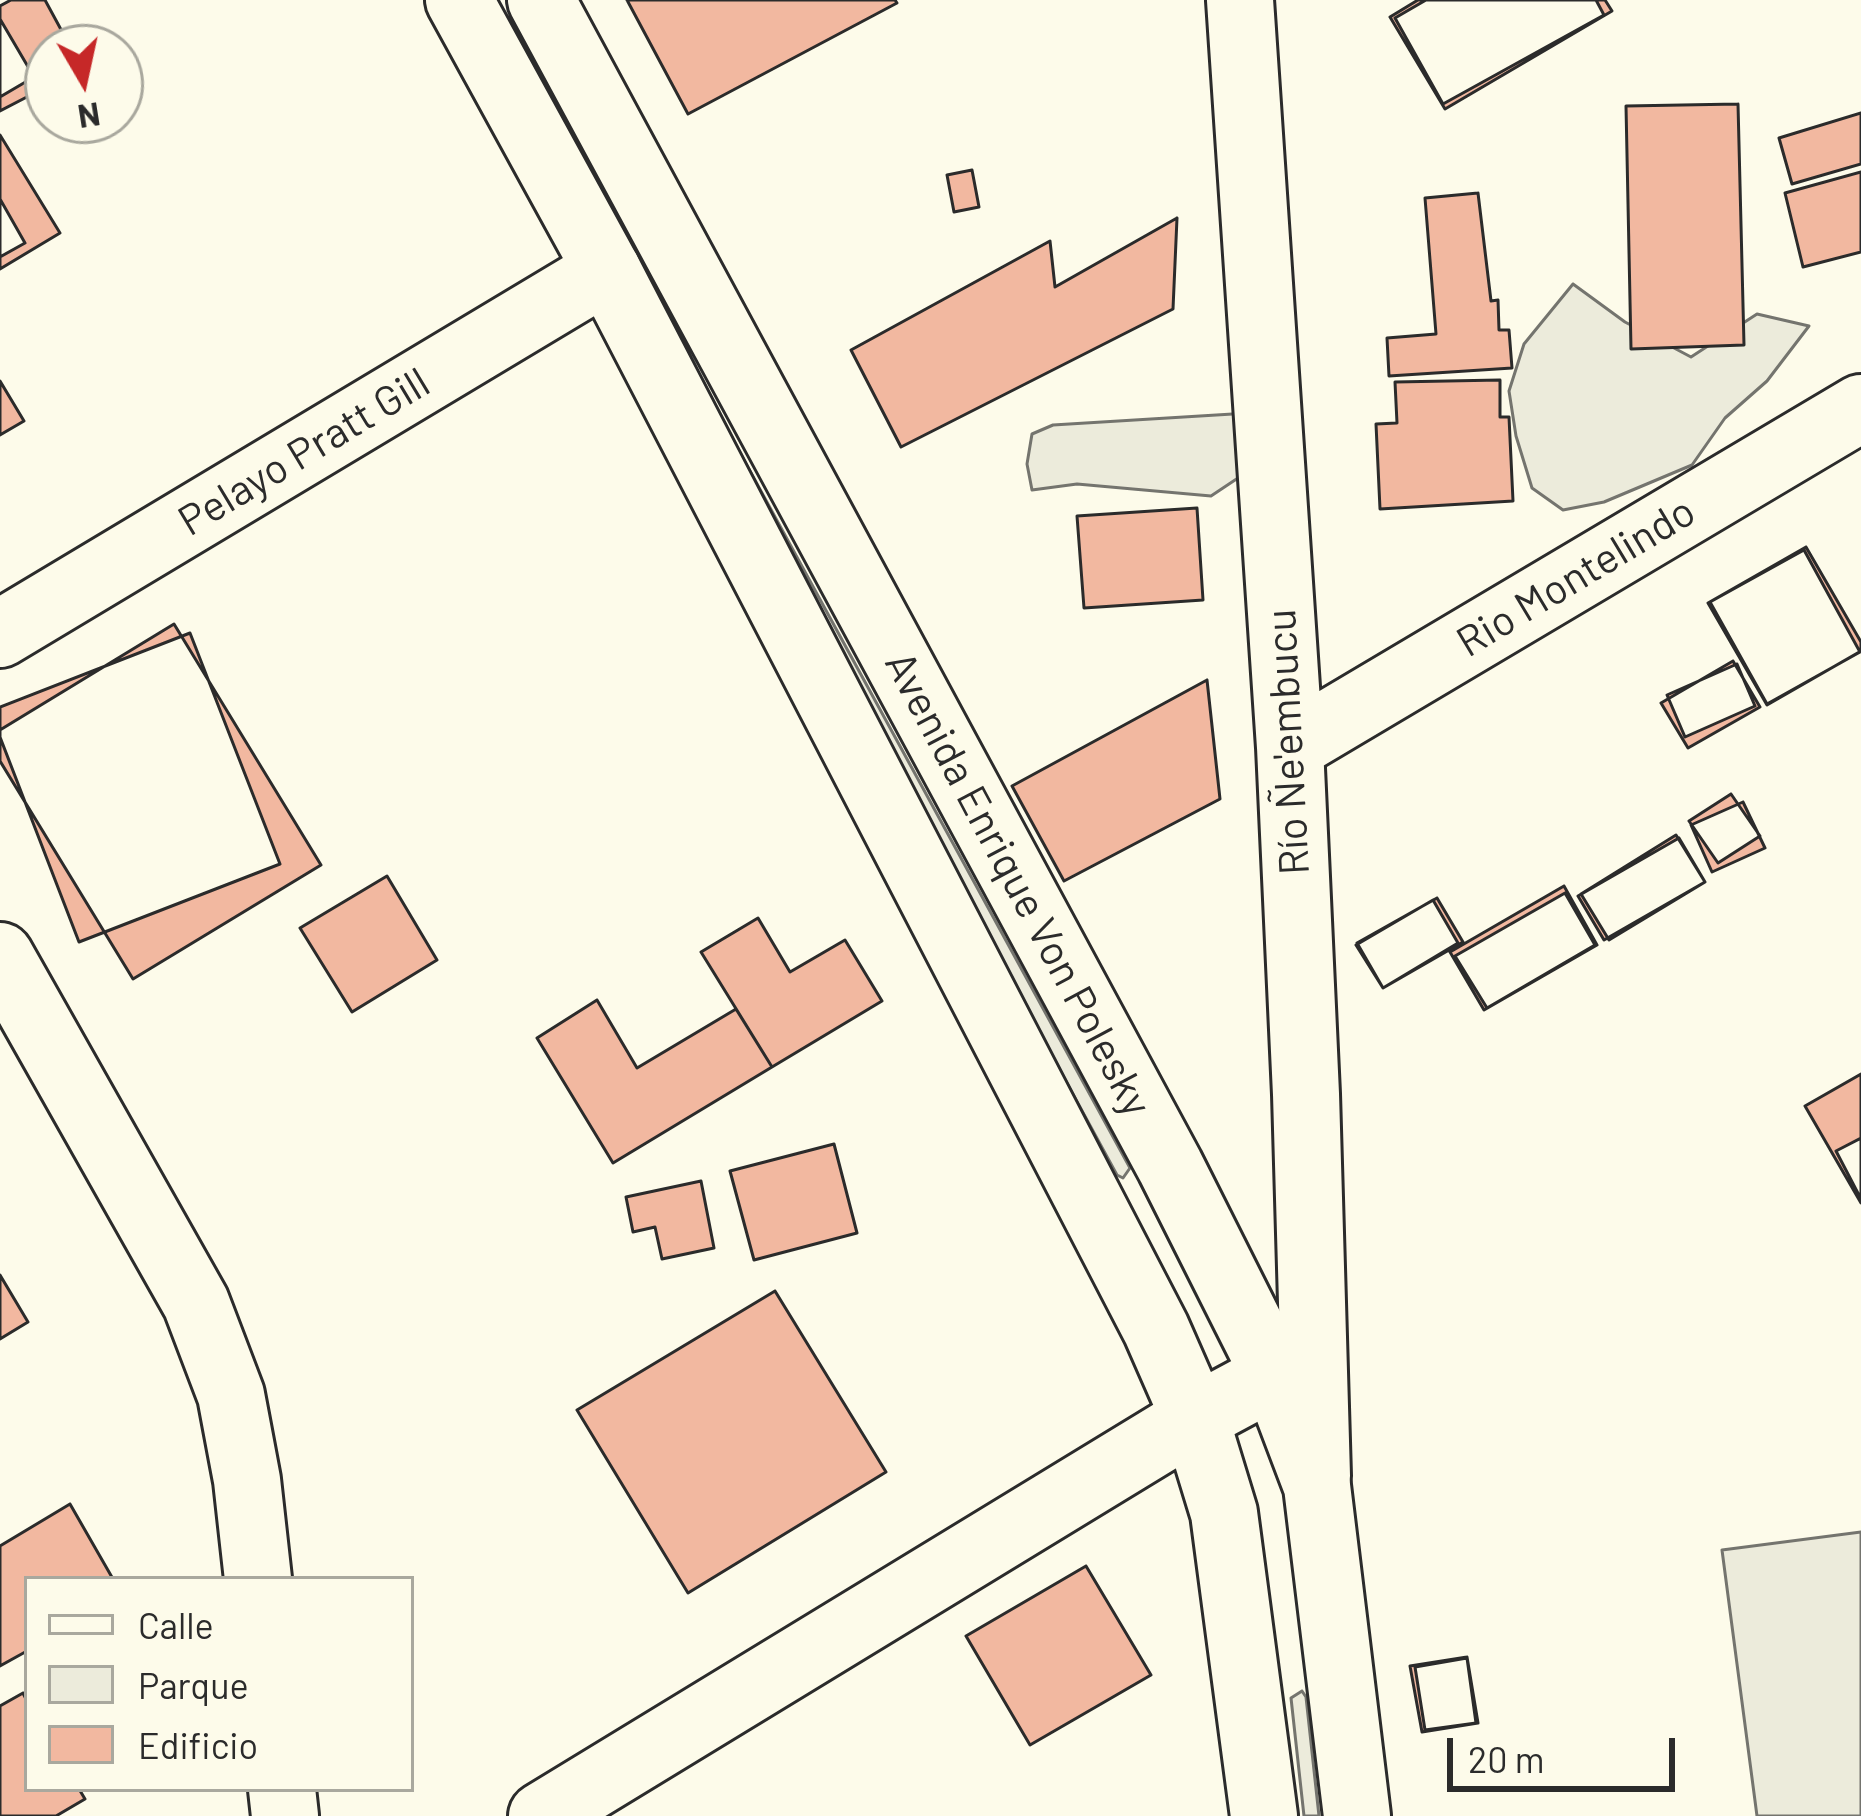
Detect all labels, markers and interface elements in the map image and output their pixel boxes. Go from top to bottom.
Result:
north arrow [24,24,144,144]
text: N [75,95,103,138]
street label: Pelayo Pratt Gill [170,357,438,547]
street label: Rio Montelindo [1448,486,1704,668]
street label: Río Ñe'embucu [1256,608,1320,876]
street label: Avenida Enrique Von Polesky [874,643,1162,1125]
legend [24,1576,414,1792]
text: Calle [138,1603,214,1646]
text: Parque [138,1663,249,1706]
scale bar [1453,1714,1681,1788]
text: Edificio [138,1723,258,1766]
text: 20 m [1468,1737,1545,1780]

